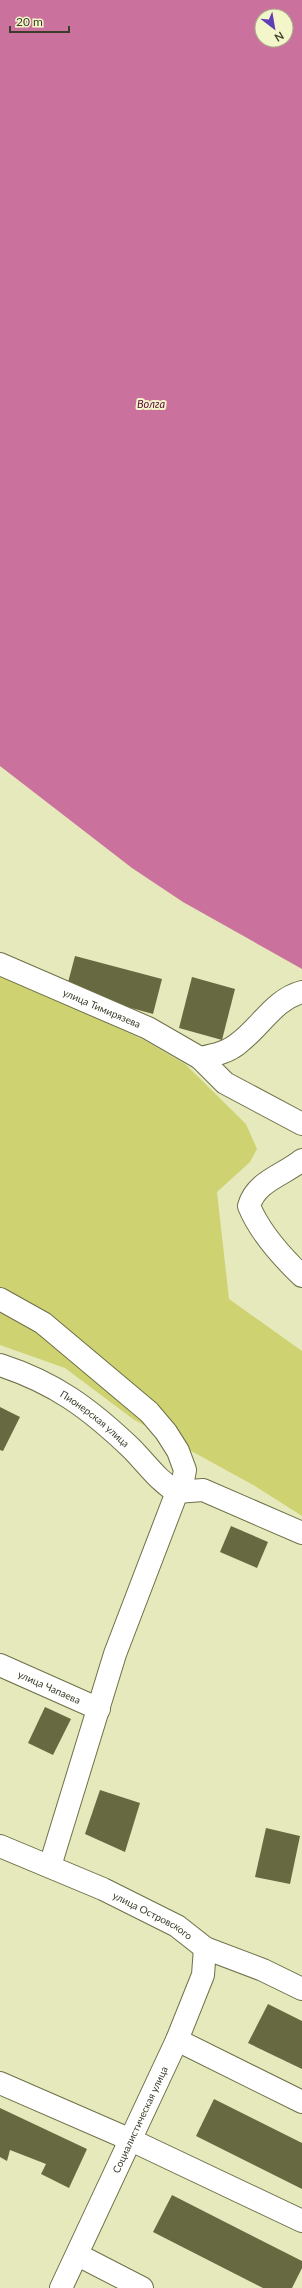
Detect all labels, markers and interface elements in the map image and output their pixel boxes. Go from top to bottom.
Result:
scale bar [10,8,69,34]
north arrow [254,8,294,48]
text: 20 m [16,14,43,29]
text: N [272,29,286,45]
water label: Волга [137,397,165,410]
street label: улица Тимирязева [61,986,143,1030]
street label: Пионерская улица [58,1388,132,1449]
street label: улица Чапаева [16,1668,83,1706]
street label: улица Островского [111,1889,195,1942]
street label: Социалистическая улица [110,2064,170,2175]

